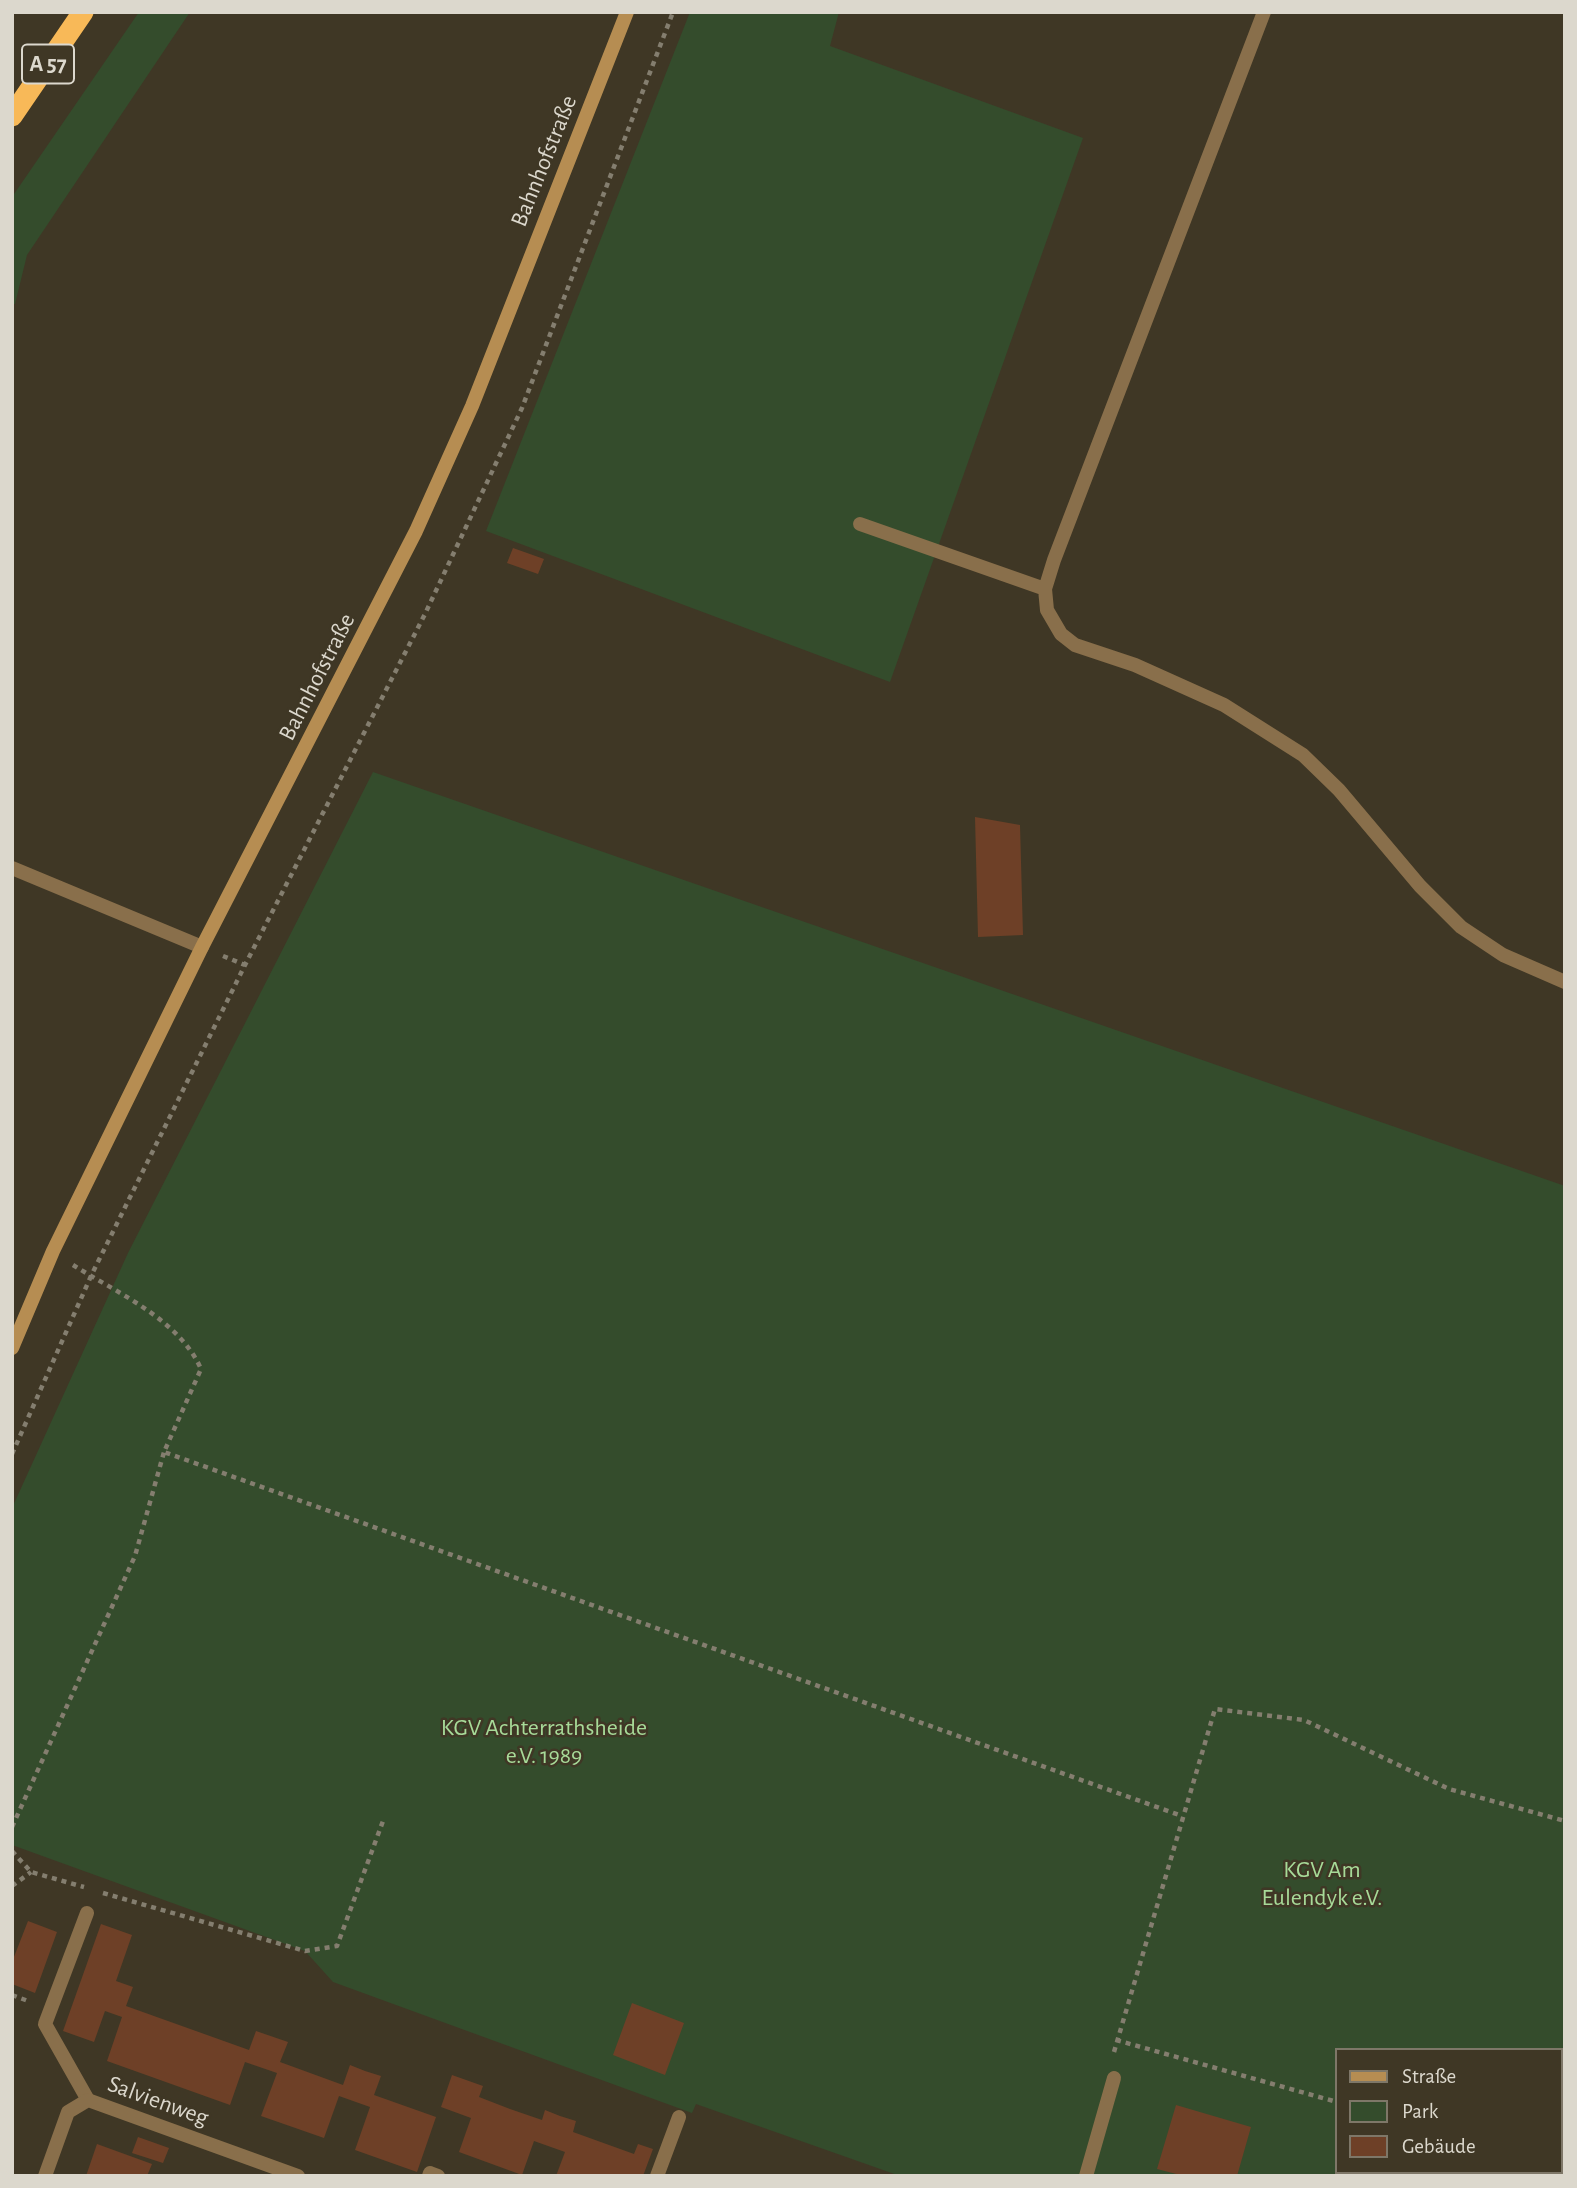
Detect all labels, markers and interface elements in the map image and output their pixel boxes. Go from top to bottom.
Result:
road number: A 57 [22,44,74,83]
street label: Bahnhofstraße [505,91,583,231]
street label: Bahnhofstraße [273,608,361,746]
park label: KGV Achterrathsheide e.V. 1989 [441,1714,647,1770]
park label: KGV Am Eulendyk e.V. [1262,1856,1382,1912]
legend [1336,2048,1563,2174]
text: Straße [1402,2066,1456,2087]
street label: Salvienweg [104,2069,212,2133]
text: Park [1402,2101,1438,2122]
text: Gebäude [1402,2136,1476,2157]

